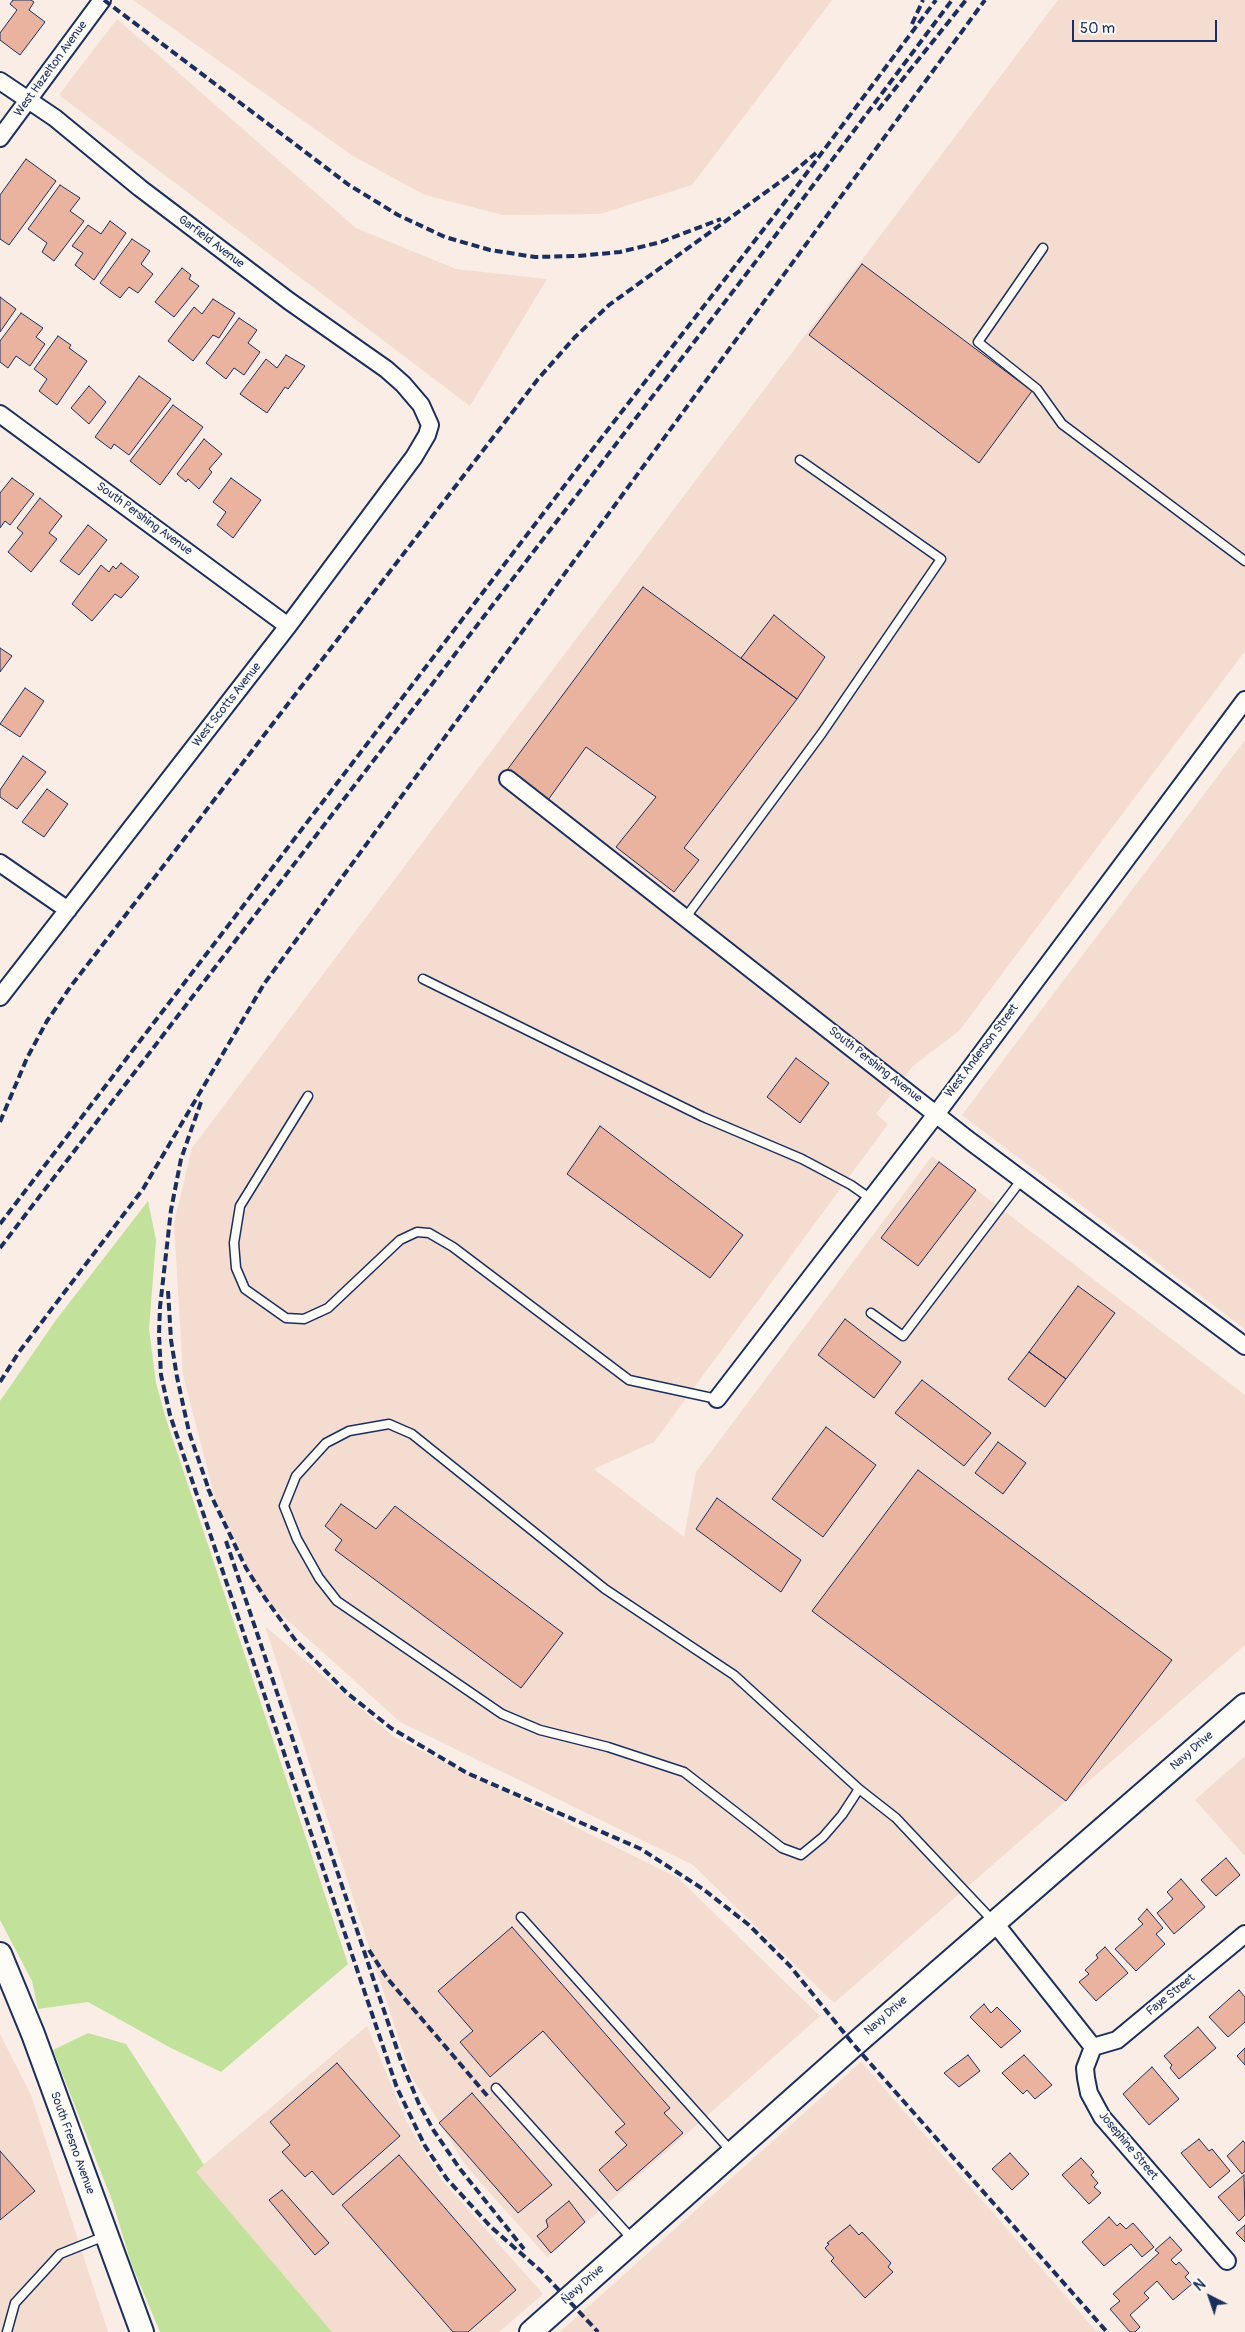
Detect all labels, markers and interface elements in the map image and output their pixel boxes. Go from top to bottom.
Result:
scale bar [1075,10,1220,42]
street label: West Hazelton Avenue [11,18,91,120]
text: 50 m [1080,19,1115,38]
street label: Garfield Avenue [175,212,247,272]
street label: South Pershing Avenue [93,479,195,559]
street label: West Scotts Avenue [190,660,264,750]
street label: West Anderson Street [942,1001,1022,1101]
street label: South Pershing Avenue [825,1024,925,1106]
street label: Navy Drive [1167,1728,1217,1774]
street label: Faye Street [1144,1971,1198,2019]
street label: Navy Drive [861,1993,911,2039]
street label: South Fresno Avenue [47,2090,97,2196]
street label: Josephine Street [1095,2109,1161,2183]
street label: Navy Drive [559,2262,607,2308]
north arrow [1185,2272,1235,2322]
text: N [1191,2276,1209,2295]

